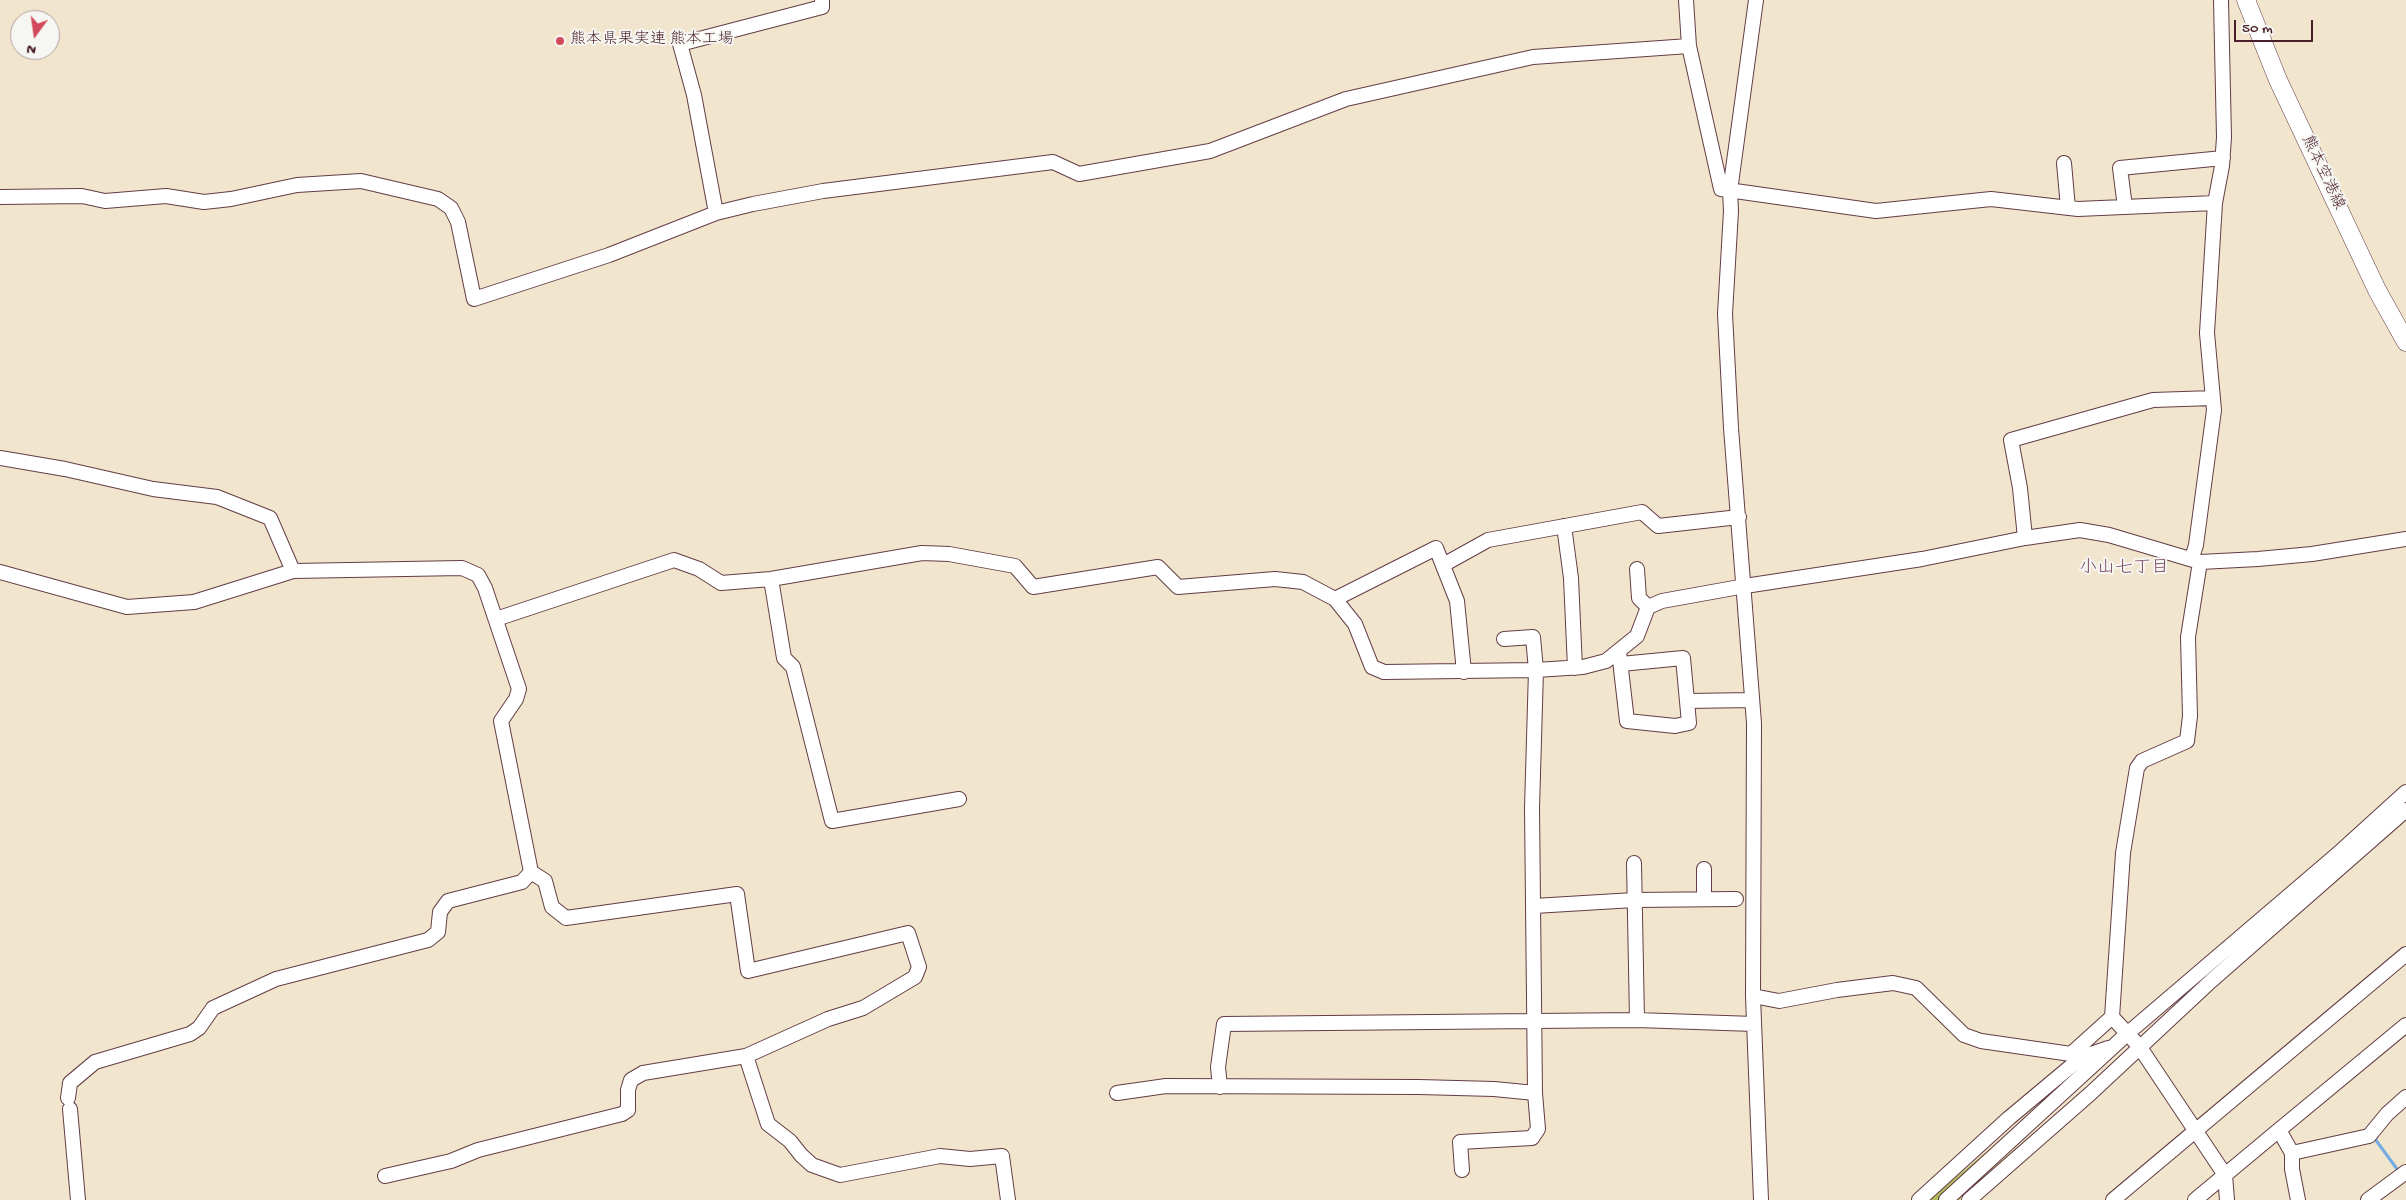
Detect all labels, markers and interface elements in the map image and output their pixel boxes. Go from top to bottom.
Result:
north arrow [10,10,60,60]
scale bar [2236,10,2315,42]
text: 50 m [2242,20,2273,38]
place label: 熊本県果実連 熊本工場 [570,31,734,51]
marker: 熊本県果実連 熊本工場 [554,35,566,47]
text: N [25,40,38,58]
street label: 熊本空港線 [2296,133,2348,213]
district label: 小山七丁目 [2079,558,2169,580]

